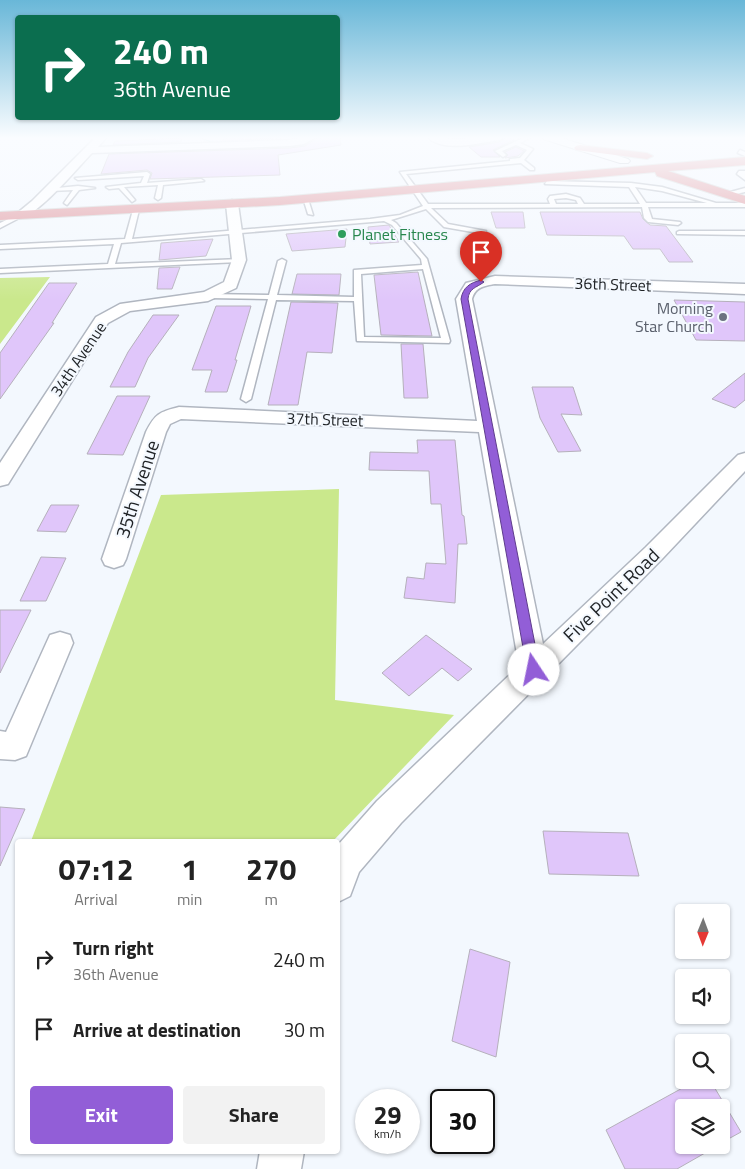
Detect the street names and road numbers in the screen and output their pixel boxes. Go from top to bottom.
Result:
street label: 36th Street [574,271,652,297]
street label: 34th Avenue [44,317,112,401]
street label: 37th Street [286,406,364,432]
street label: 35th Avenue [107,436,166,542]
street label: Five Point Road [556,541,665,648]

